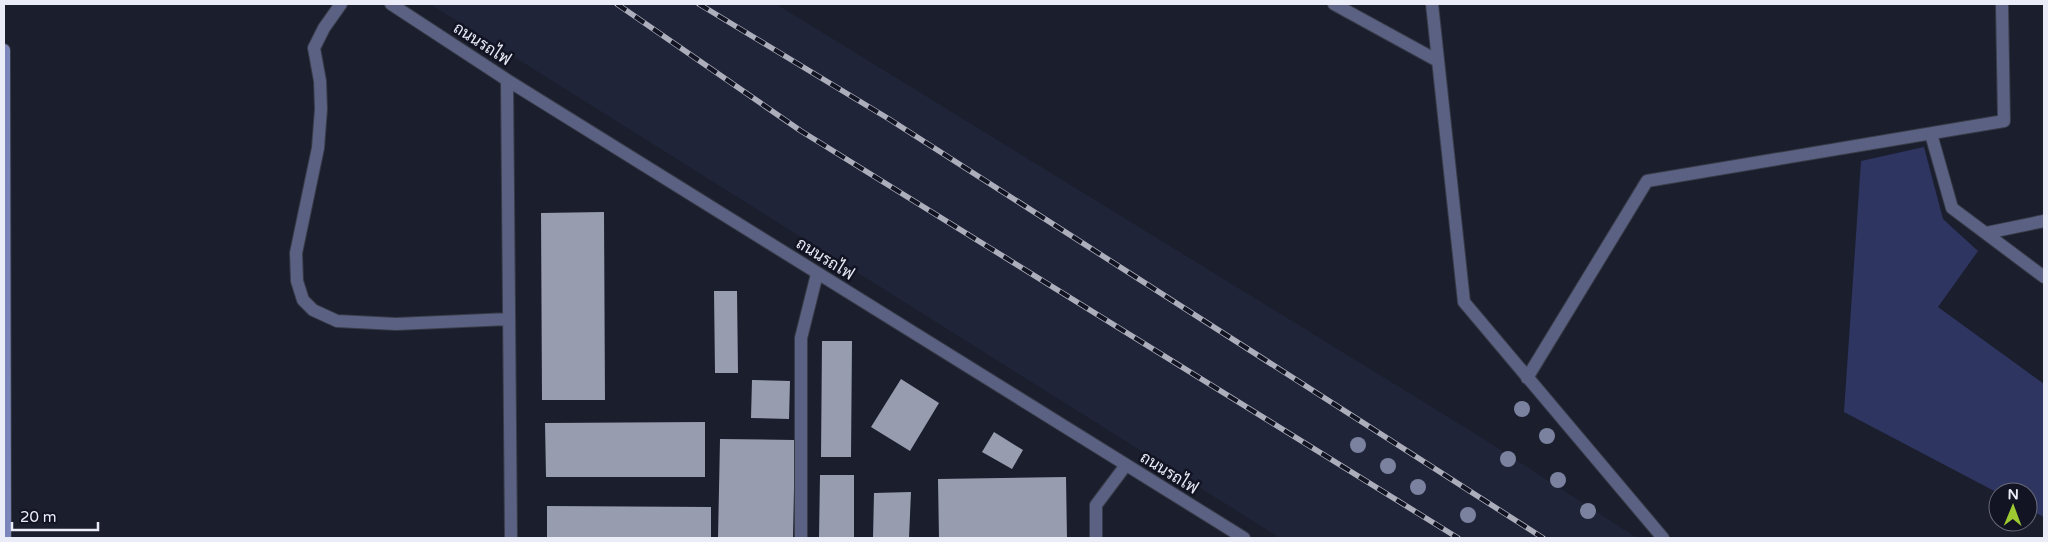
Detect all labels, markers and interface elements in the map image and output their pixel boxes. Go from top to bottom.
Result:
street label: ถนนรถไฟ [450,16,516,70]
street label: ถนนรถไฟ [792,232,859,285]
street label: ถนนรถไฟ [1136,446,1203,499]
north arrow [1988,482,2038,532]
text: N [2007,486,2019,503]
scale bar [12,500,99,532]
text: 20 m [20,508,57,526]

